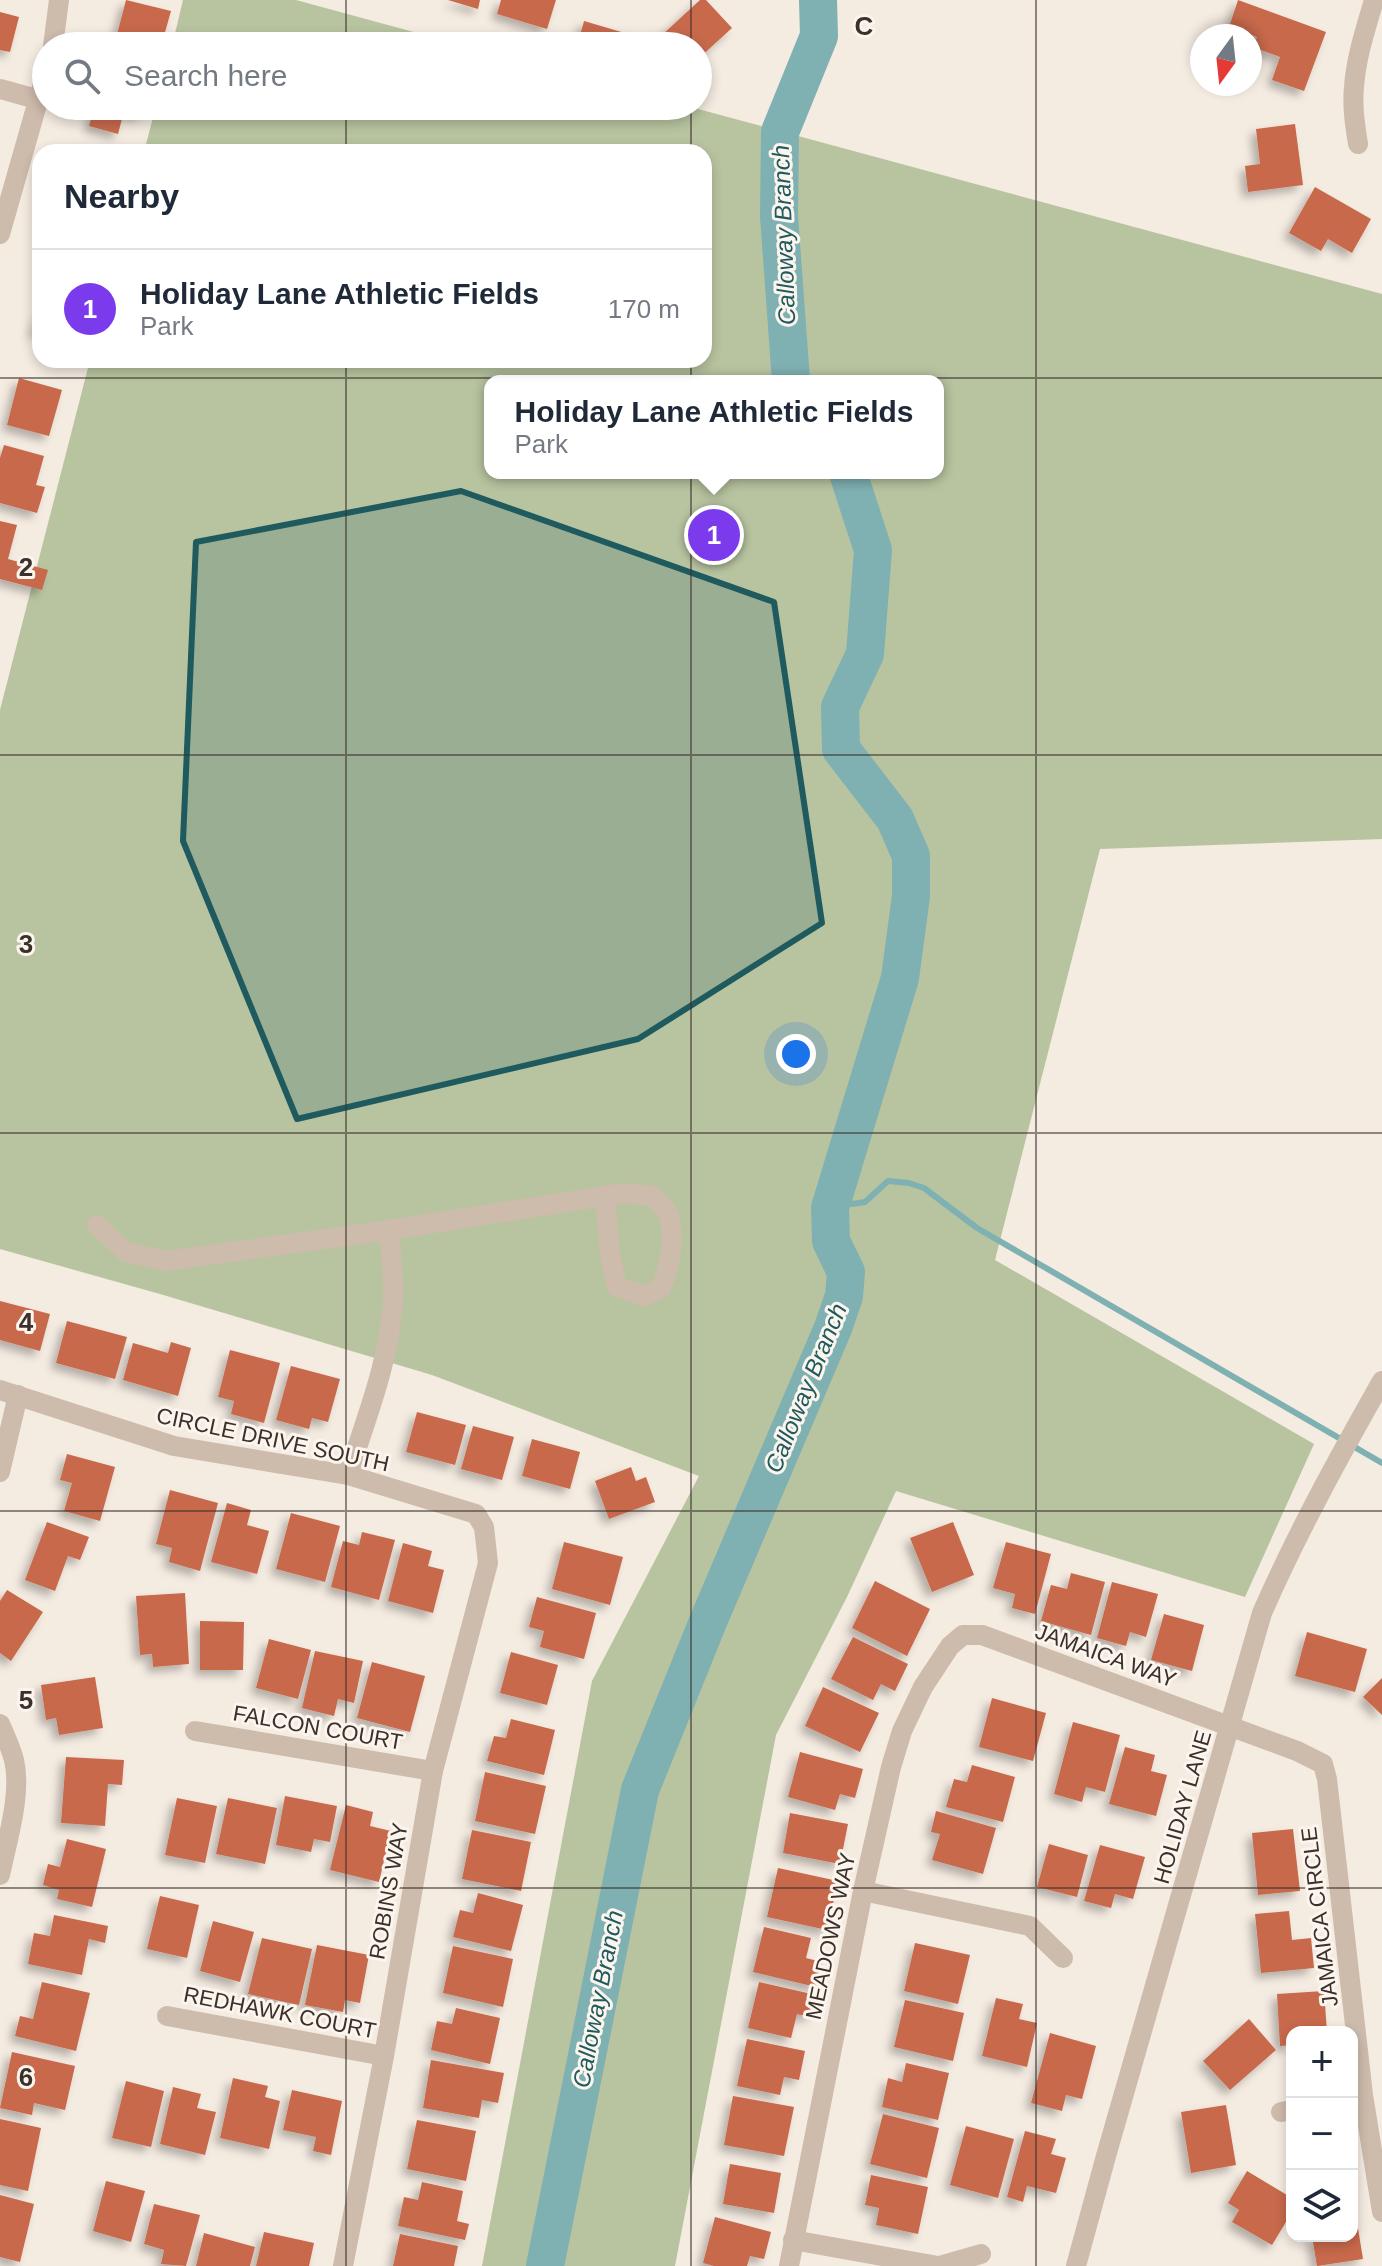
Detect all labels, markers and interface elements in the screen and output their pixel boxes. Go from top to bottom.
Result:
text: C [855,11,874,41]
north arrow [1190,24,1262,96]
search box [32,32,712,120]
icon: search [60,54,104,98]
text: Search here [124,59,287,92]
water label: Calloway Branch [767,145,800,325]
text: Nearby [64,177,179,215]
text: Holiday Lane Athletic Fields [140,277,539,310]
text: 1 [83,294,97,324]
text: 170 m [608,294,680,324]
text: Park [140,311,193,341]
popup [484,375,944,479]
text: Holiday Lane Athletic Fields [515,395,913,428]
text: Park [515,429,568,459]
pin: 1 [688,505,740,565]
text: 2 [19,552,33,582]
text: 3 [19,929,33,959]
your location [776,1034,816,1074]
water label: Calloway Branch [759,1299,852,1476]
text: 4 [19,1307,34,1337]
street label: CIRCLE DRIVE SOUTH [154,1403,391,1476]
street label: JAMAICA WAY [1032,1618,1180,1693]
text: 5 [19,1685,33,1715]
street label: FALCON COURT [231,1700,405,1755]
street label: HOLIDAY LANE [1149,1728,1216,1887]
street label: ROBINS WAY [364,1821,413,1961]
street label: JAMAICA CIRCLE [1296,1826,1343,2008]
street label: MEADOWS WAY [801,1850,860,2022]
water label: Calloway Branch [567,1908,628,2090]
street label: REDHAWK COURT [182,1982,378,2043]
map controls [1286,2026,1358,2242]
button: + [1286,2026,1358,2098]
text: 6 [19,2062,33,2092]
button: − [1286,2098,1358,2170]
button: layers [1286,2170,1358,2242]

